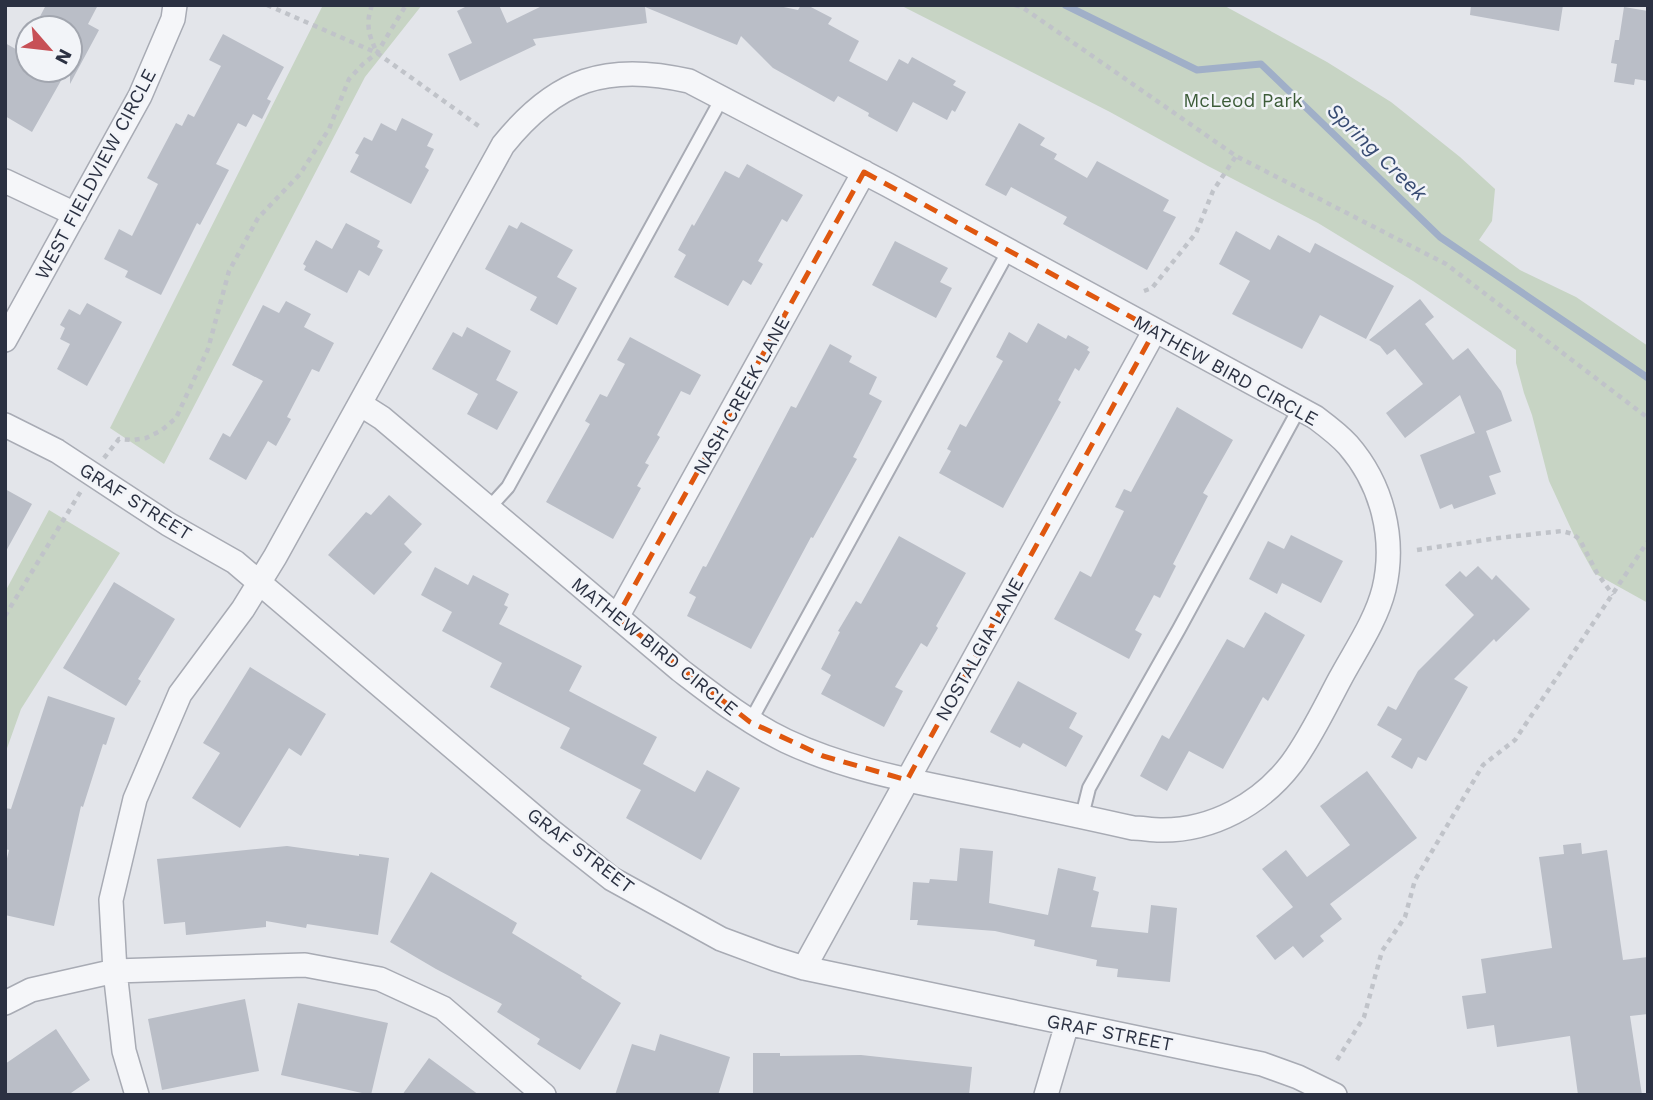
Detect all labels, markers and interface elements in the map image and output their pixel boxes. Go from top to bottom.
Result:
north arrow [14,14,84,84]
text: N [50,45,77,68]
street label: WEST FIELDVIEW CIRCLE [30,65,161,284]
park label: McLeod Park [1183,89,1303,112]
water label: Spring Creek [1322,98,1433,206]
street label: MATHEW BIRD CIRCLE [1129,310,1322,431]
street label: NASH CREEK LANE [688,312,795,478]
street label: GRAF STREET [75,458,196,545]
street label: MATHEW BIRD CIRCLE [567,572,743,721]
street label: NOSTALGIA LANE [930,573,1028,725]
street label: GRAF STREET [523,803,639,898]
street label: GRAF STREET [1045,1009,1175,1056]

